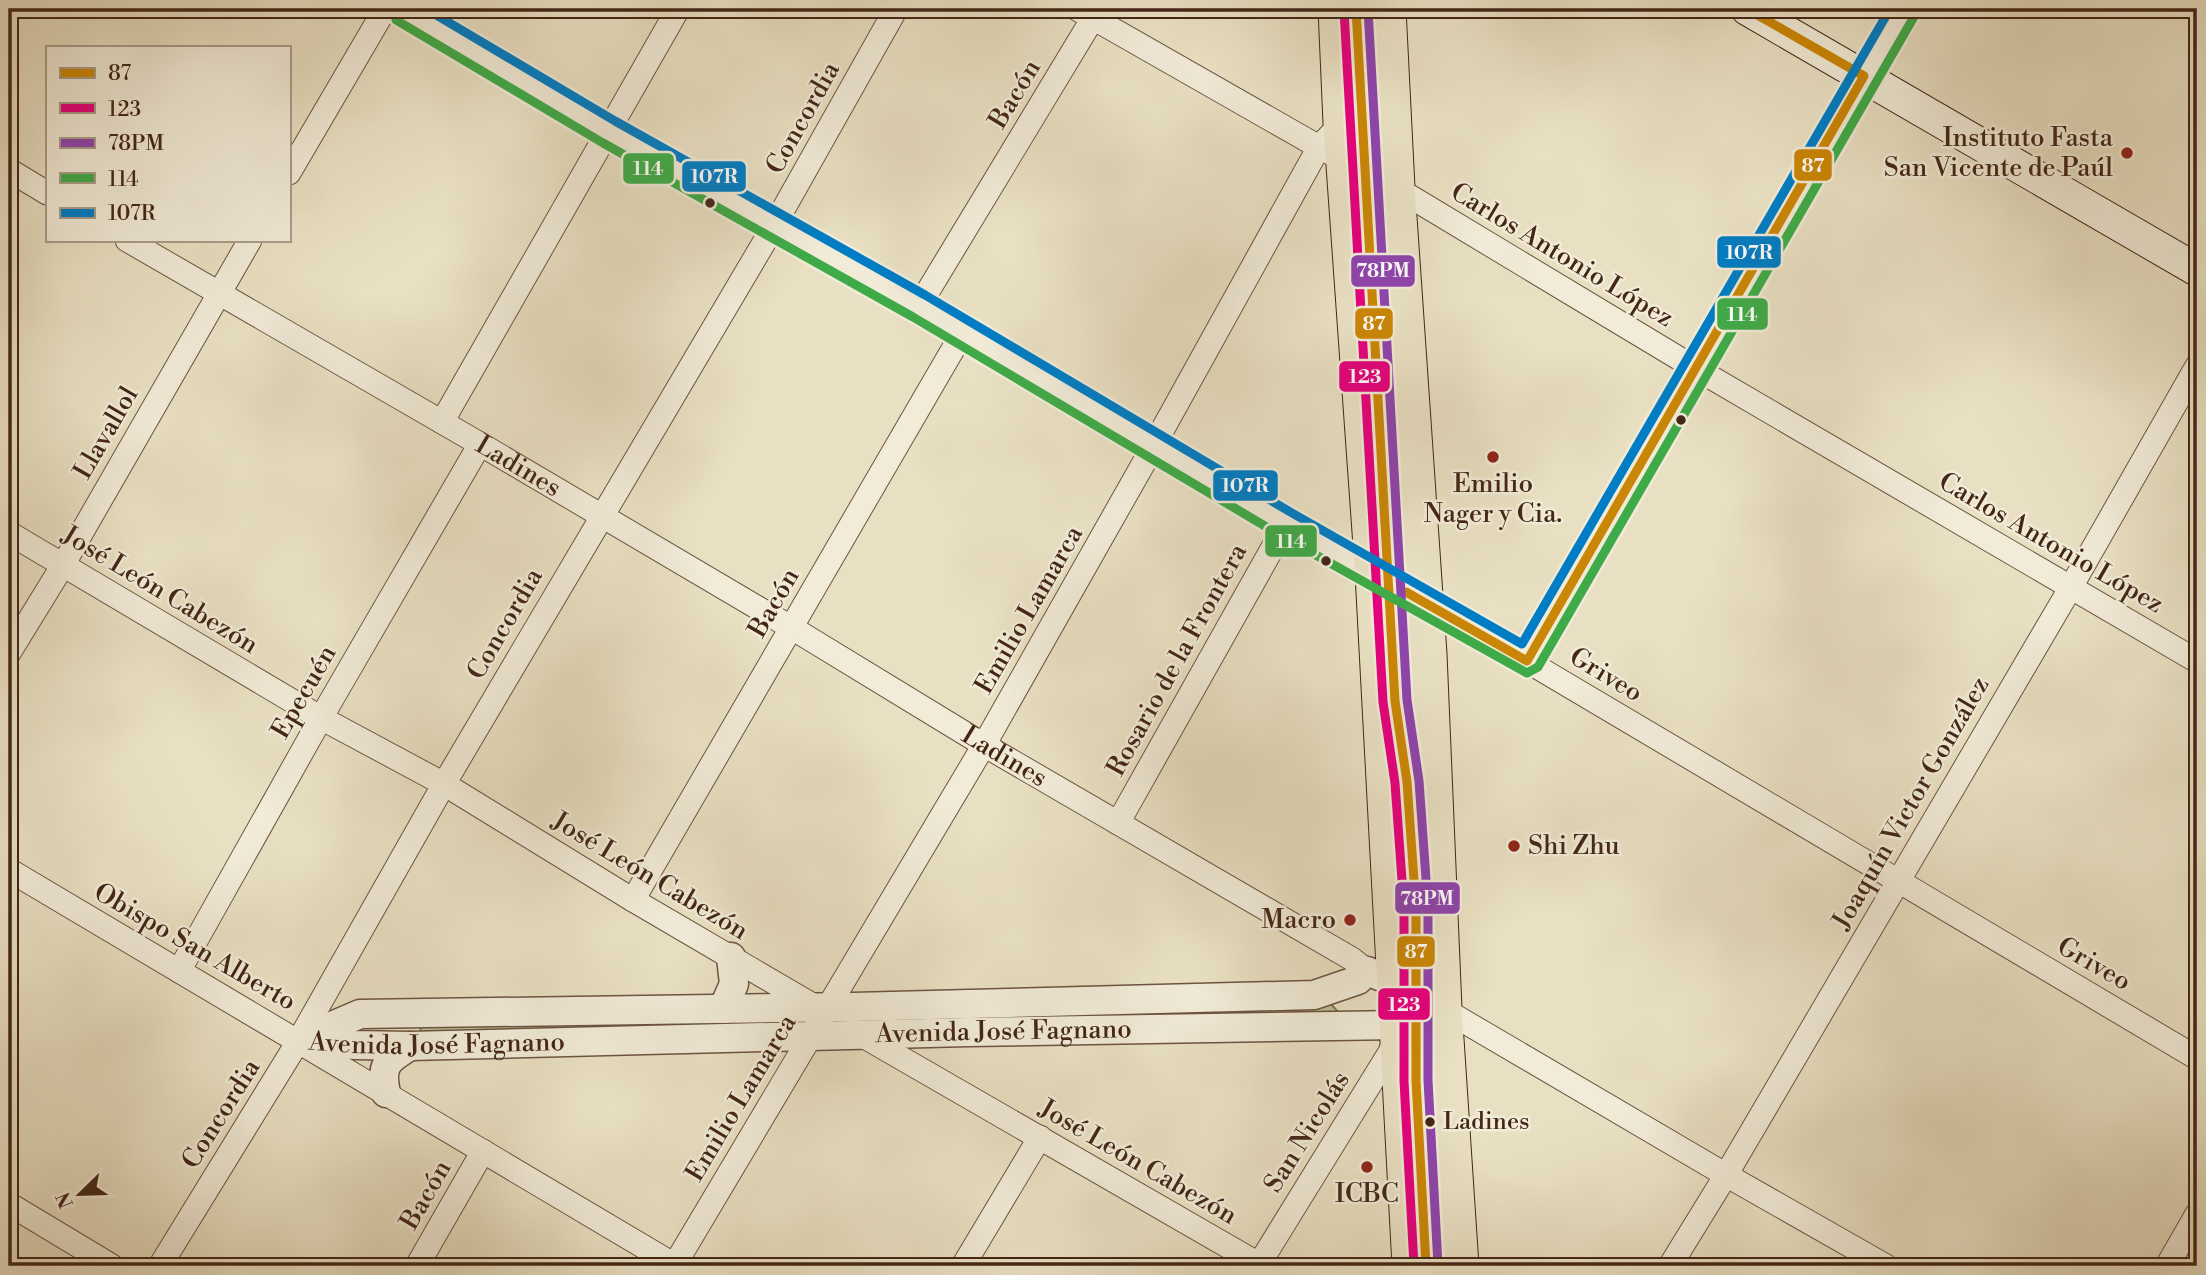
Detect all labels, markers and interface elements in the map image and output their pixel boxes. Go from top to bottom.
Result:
legend [46,46,290,242]
street label: Bacón [982,54,1048,135]
street label: Concordia [759,56,847,180]
text: 87 [108,61,132,87]
text: 123 [108,97,141,123]
place label: Instituto Fasta San Vicente de Paúl [1884,122,2114,184]
text: 78PM [108,131,164,157]
marker: Instituto Fasta San Vicente de Paúl [2119,145,2135,161]
line badge: 87 [1793,148,1833,182]
line badge: 114 [622,152,675,185]
text: 87 [1802,154,1824,178]
text: 114 [633,157,664,181]
line badge: 107R [681,160,747,193]
text: 107R [690,165,739,189]
text: 114 [108,167,138,193]
street label: Carlos Antonio López [1445,176,1679,334]
unlabelled marker [703,196,717,210]
text: 107R [108,201,156,227]
line badge: 107R [1716,235,1782,269]
text: 107R [1725,241,1774,265]
line badge: 78PM [1350,254,1416,288]
text: 78PM [1356,259,1410,283]
line badge: 114 [1716,297,1769,331]
text: 114 [1727,303,1758,327]
line badge: 87 [1354,307,1394,340]
text: 87 [1363,312,1385,336]
line badge: 123 [1338,360,1391,393]
text: 123 [1349,365,1381,389]
street label: Llavallol [67,381,145,485]
unlabelled marker [1674,413,1688,427]
street label: Ladines [470,429,567,504]
marker: Emilio Nager y Cia. [1485,449,1501,465]
street label: Carlos Antonio López [1933,466,2169,620]
place label: Emilio Nager y Cia. [1424,468,1562,530]
line badge: 107R [1212,469,1279,502]
text: 107R [1221,474,1270,498]
street label: José León Cabezón [55,518,264,661]
street label: Emilio Lamarca [968,519,1091,700]
line badge: 114 [1264,524,1318,558]
text: 114 [1276,530,1307,554]
street label: Rosario de la Frontera [1100,537,1255,782]
unlabelled marker [1319,554,1333,568]
street label: Concordia [460,562,550,685]
street label: Bacón [741,563,807,644]
street label: Epecuén [264,640,344,744]
street label: Griveo [1564,641,1648,709]
street label: Joaquín Victor González [1825,671,1996,936]
street label: Ladines [955,719,1053,794]
street label: José León Cabezón [545,804,754,947]
place label: Shi Zhu [1528,830,1620,862]
marker: Shi Zhu [1506,838,1522,854]
street label: Obispo San Alberto [88,876,302,1018]
line badge: 78PM [1394,881,1461,915]
text: 78PM [1400,887,1454,911]
place label: Macro [1261,904,1336,936]
marker: Macro [1342,912,1358,928]
street label: Griveo [2051,930,2137,998]
line badge: 87 [1396,935,1436,968]
text: 87 [1405,940,1427,964]
line badge: 123 [1377,987,1431,1021]
text: 123 [1388,993,1420,1017]
street label: Emilio Lamarca [679,1008,804,1187]
street label: Avenida José Fagnano [874,1013,1132,1050]
street label: Avenida José Fagnano [307,1025,565,1062]
street label: Concordia [175,1053,268,1175]
street label: San Nicolás [1257,1065,1357,1199]
street label: José León Cabezón [1033,1092,1243,1232]
place label: Ladines [1443,1107,1530,1137]
marker: Ladines [1423,1115,1437,1129]
street label: Bacón [393,1155,459,1236]
marker: ICBC [1359,1159,1375,1175]
north arrow [46,1160,116,1230]
place label: ICBC [1335,1178,1399,1210]
text: N [51,1189,79,1212]

